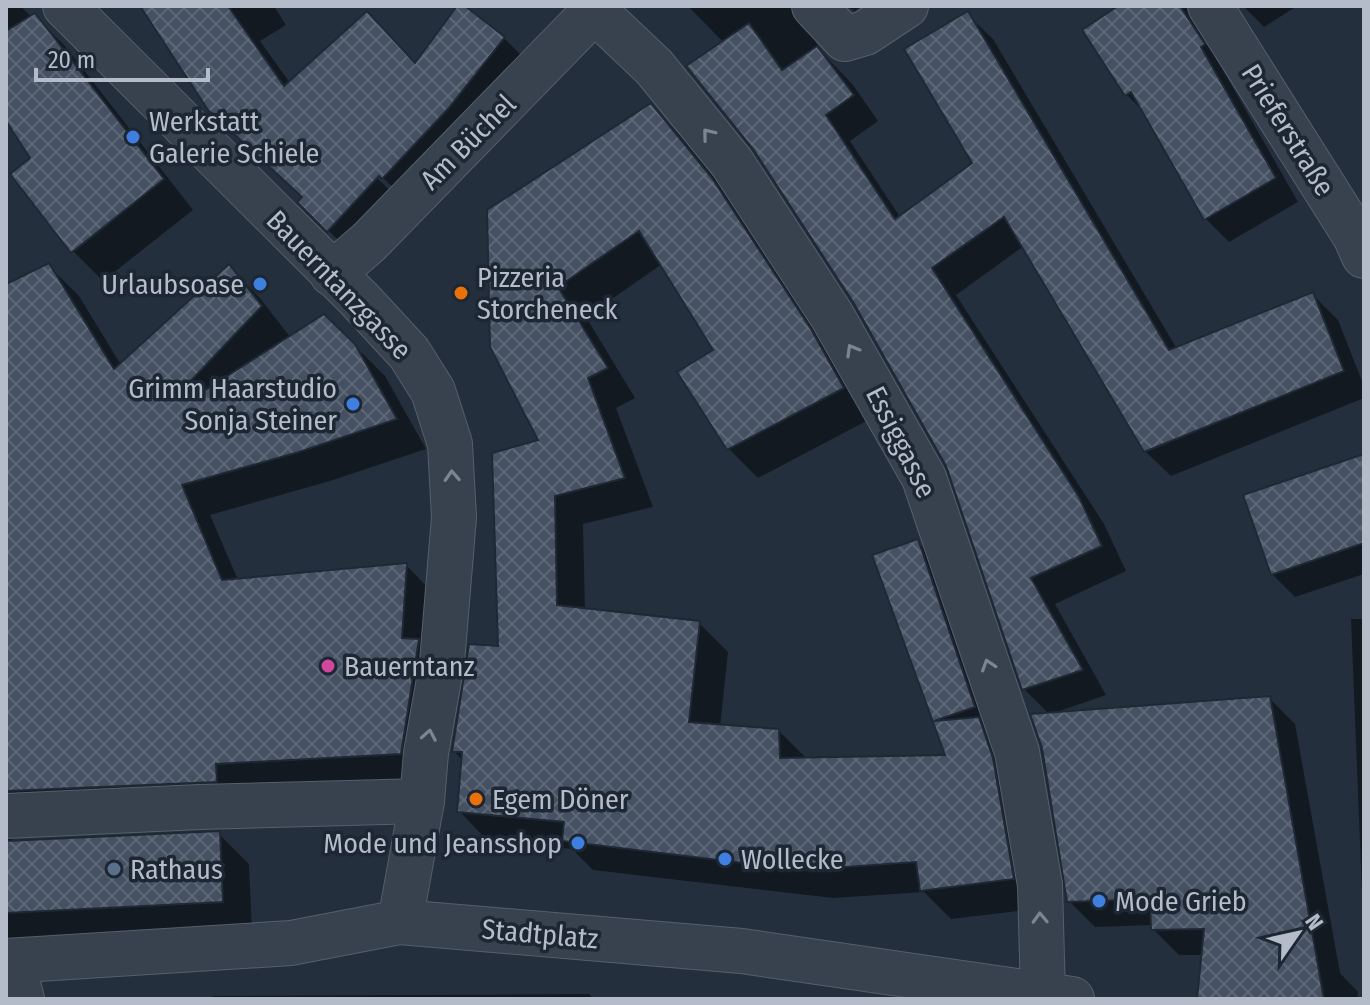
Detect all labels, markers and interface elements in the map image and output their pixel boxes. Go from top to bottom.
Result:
scale bar [36,32,208,82]
text: 20 m [48,46,95,74]
street label: Prieferstraße [1235,58,1341,202]
street label: Am Büchel [414,88,522,196]
place label: Werkstatt Galerie Schiele [149,105,319,170]
marker: Werkstatt Galerie Schiele [124,128,142,146]
one-way arrow [703,129,718,143]
street label: Bauerntanzgasse [260,204,418,366]
place label: Pizzeria Storcheneck [477,261,618,326]
place label: Urlaubsoase [102,268,244,301]
marker: Urlaubsoase [251,275,269,293]
marker: Pizzeria Storcheneck [452,284,470,302]
one-way arrow [846,345,862,359]
place label: Grimm Haarstudio Sonja Steiner [128,372,337,437]
street label: Essiggasse [859,381,943,503]
marker: Grimm Haarstudio Sonja Steiner [344,395,362,413]
one-way arrow [444,469,461,482]
place label: Bauerntanz [344,650,475,683]
marker: Bauerntanz [319,657,337,675]
one-way arrow [981,659,997,673]
one-way arrow [420,728,437,742]
place label: Egem Döner [492,783,629,816]
marker: Egem Döner [467,790,485,808]
place label: Mode und Jeansshop [323,827,562,860]
marker: Mode und Jeansshop [569,834,587,852]
place label: Wollecke [741,843,844,876]
marker: Wollecke [716,850,734,868]
place label: Rathaus [130,853,223,886]
marker: Rathaus [105,860,123,878]
place label: Mode Grieb [1115,885,1247,918]
marker: Mode Grieb [1090,892,1108,910]
north arrow [1258,893,1338,973]
text: N [1299,909,1329,935]
one-way arrow [1032,911,1049,924]
street label: Stadtplatz [480,912,600,956]

